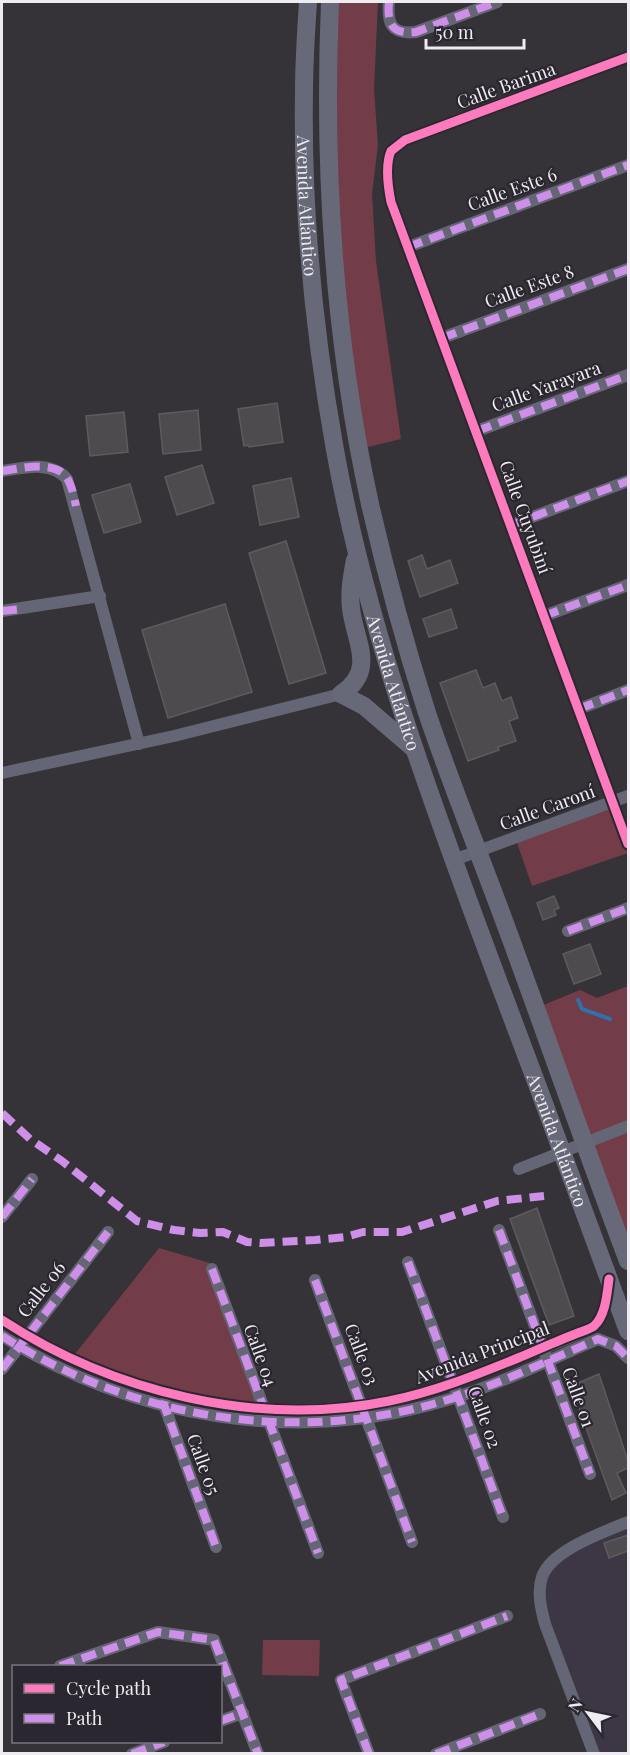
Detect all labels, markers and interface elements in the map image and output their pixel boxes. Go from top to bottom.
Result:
scale bar [426,12,524,50]
text: 50 m [435,20,474,44]
street label: Calle Barima [453,56,559,114]
street label: Avenida Atlántico [292,134,323,277]
street label: Calle Este 6 [464,162,560,216]
street label: Calle Este 8 [481,259,577,313]
street label: Calle Yarayara [488,355,604,417]
street label: Calle Cuyubiní [494,457,558,577]
street label: Avenida Atlántico [361,611,426,754]
street label: Calle Caroní [496,779,598,835]
street label: Avenida Atlántico [522,1069,593,1210]
street label: Calle 06 [11,1256,71,1322]
street label: Avenida Principal [411,1315,553,1389]
street label: Calle 04 [239,1320,283,1390]
street label: Calle 03 [339,1320,385,1388]
street label: Calle 01 [557,1364,601,1431]
street label: Calle 02 [463,1383,507,1451]
street label: Calle 05 [182,1430,226,1498]
legend [12,1665,222,1743]
text: Cycle path [66,1676,151,1700]
north arrow [558,1683,618,1743]
text: N [563,1694,587,1715]
text: Path [66,1706,103,1730]

